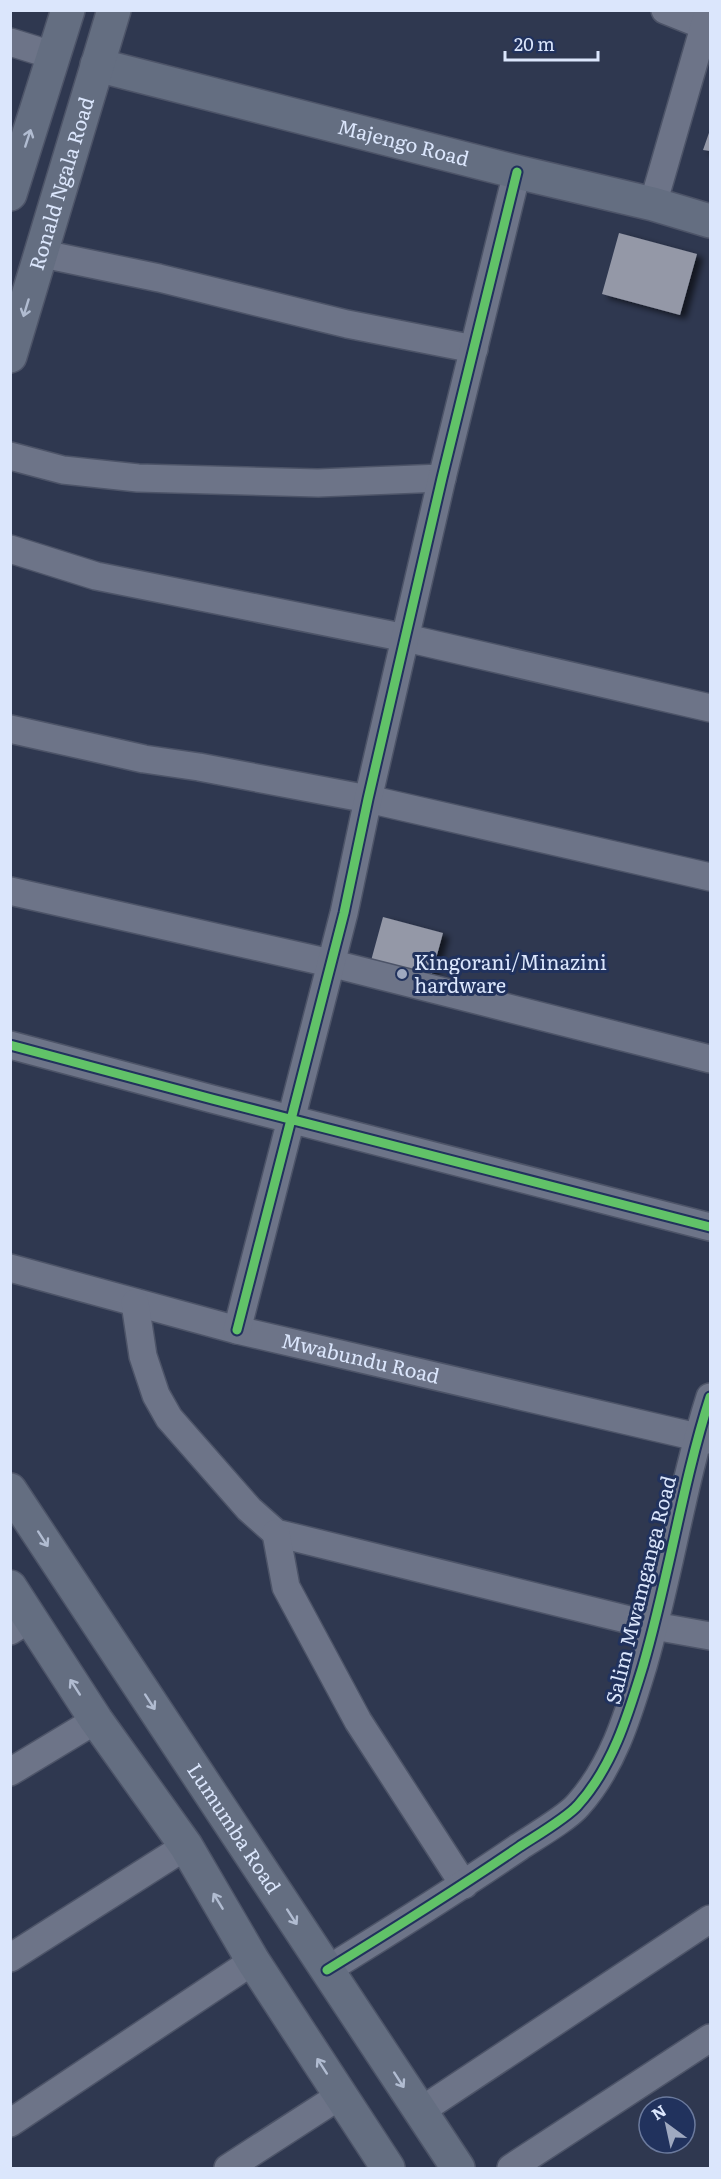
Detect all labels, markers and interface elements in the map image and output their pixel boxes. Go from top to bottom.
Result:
scale bar [505,24,598,62]
text: 20 m [514,30,555,57]
street label: Ronald Ngala Road [20,93,100,273]
street label: Majengo Road [335,110,473,172]
one-way arrow [24,129,35,148]
one-way arrow [19,298,30,317]
place label: Kingorani/Minazini hardware [414,946,607,999]
marker: Kingorani/Minazini hardware [395,967,409,981]
street label: Mwabundu Road [279,1324,443,1390]
street label: Salim Mwamganga Road [596,1472,682,1707]
one-way arrow [37,1530,49,1547]
one-way arrow [68,1679,80,1696]
one-way arrow [144,1693,156,1709]
street label: Lumumba Road [181,1756,290,1899]
one-way arrow [212,1893,224,1910]
one-way arrow [286,1908,298,1925]
one-way arrow [316,2059,328,2075]
one-way arrow [392,2072,405,2089]
north arrow [637,2095,697,2155]
text: N [646,2098,670,2125]

